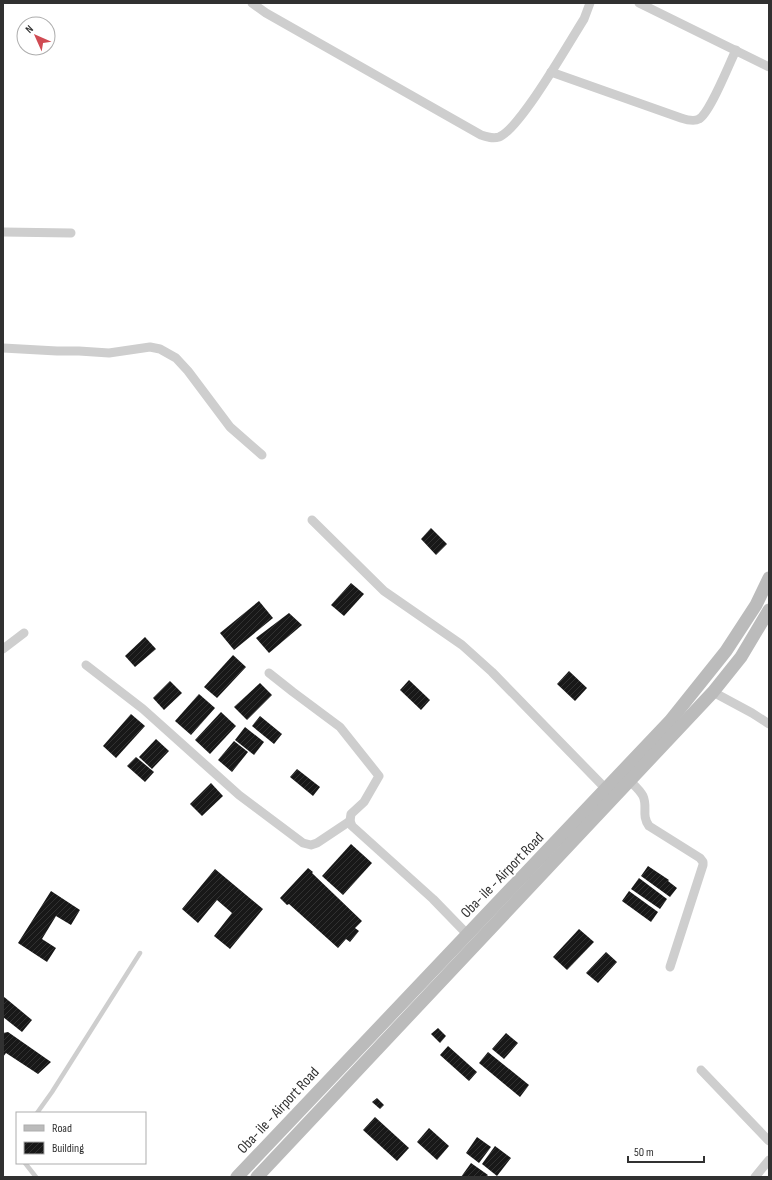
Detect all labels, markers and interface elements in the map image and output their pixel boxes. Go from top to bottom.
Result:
north arrow [16,16,56,56]
text: N [23,23,36,36]
street label: Oba- ile - Airport Road [457,829,548,922]
street label: Oba- ile - Airport Road [233,1063,323,1158]
legend [16,1112,146,1164]
text: Road [52,1121,72,1136]
scale bar [628,1138,704,1164]
text: Building [52,1141,84,1156]
text: 50 m [634,1145,654,1160]

